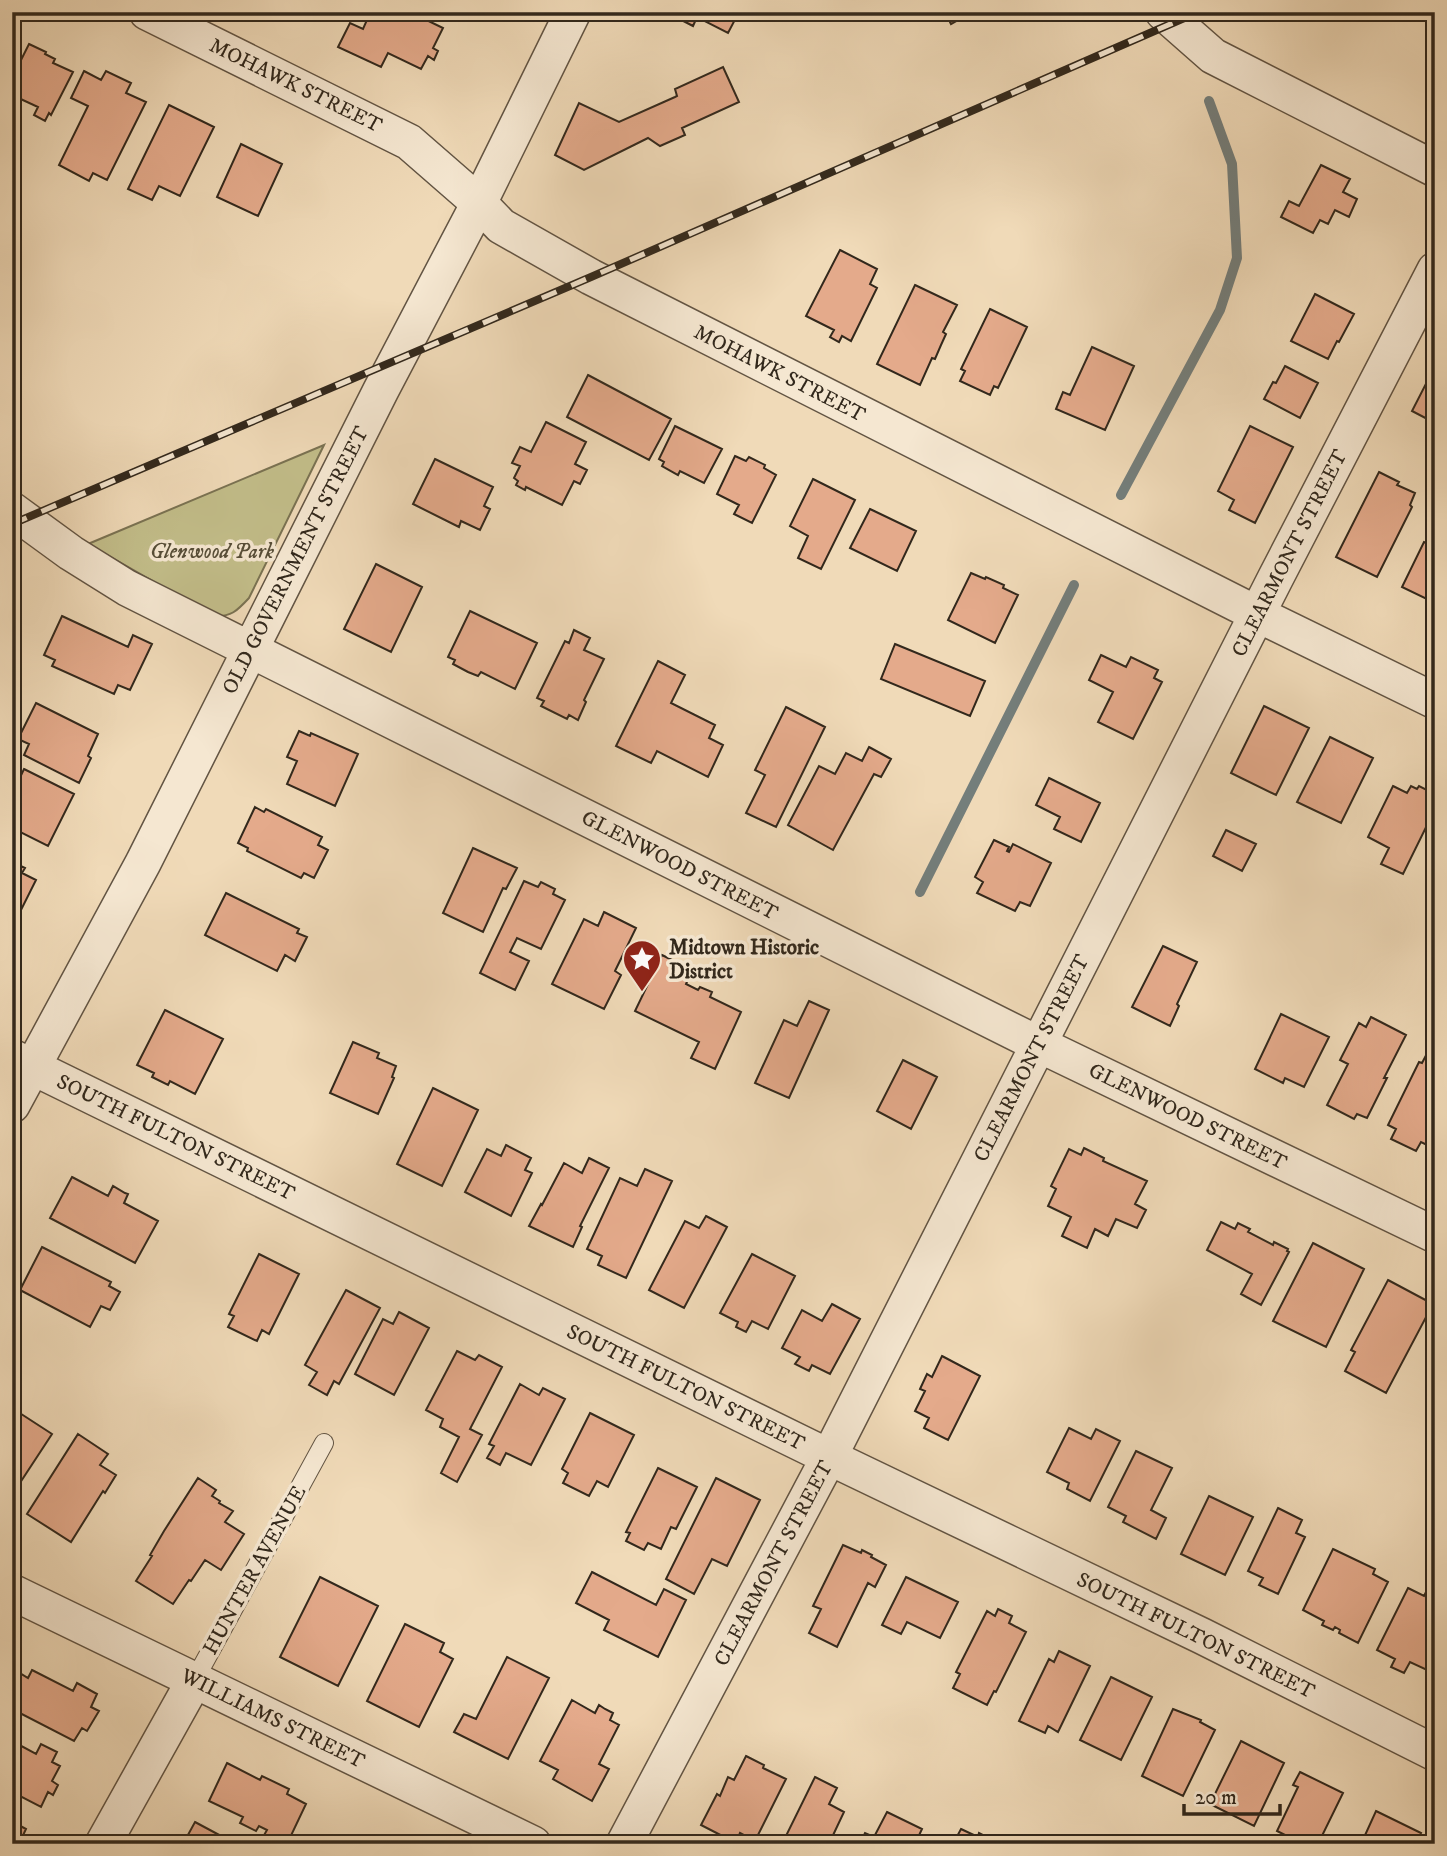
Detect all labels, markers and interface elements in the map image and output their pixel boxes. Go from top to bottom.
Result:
street label: MOHAWK STREET [205,33,386,139]
street label: MOHAWK STREET [689,319,870,428]
street label: OLD GOVERNMENT STREET [217,422,375,699]
street label: CLEARMONT STREET [1226,445,1354,661]
park label: Glenwood Park [150,539,274,565]
street label: GLENWOOD STREET [577,805,782,927]
place label: Midtown Historic District [669,935,819,985]
place icon: Midtown Historic District [621,938,663,993]
street label: CLEARMONT STREET [968,950,1096,1166]
street label: GLENWOOD STREET [1084,1058,1291,1176]
street label: SOUTH FULTON STREET [52,1069,299,1207]
street label: SOUTH FULTON STREET [562,1319,809,1457]
street label: CLEARMONT STREET [709,1456,839,1671]
street label: HUNTER AVENUE [198,1481,312,1660]
street label: SOUTH FULTON STREET [1072,1567,1319,1705]
street label: WILLIAMS STREET [175,1663,369,1775]
scale bar [1184,1772,1281,1816]
text: 20 m [1195,1785,1237,1811]

